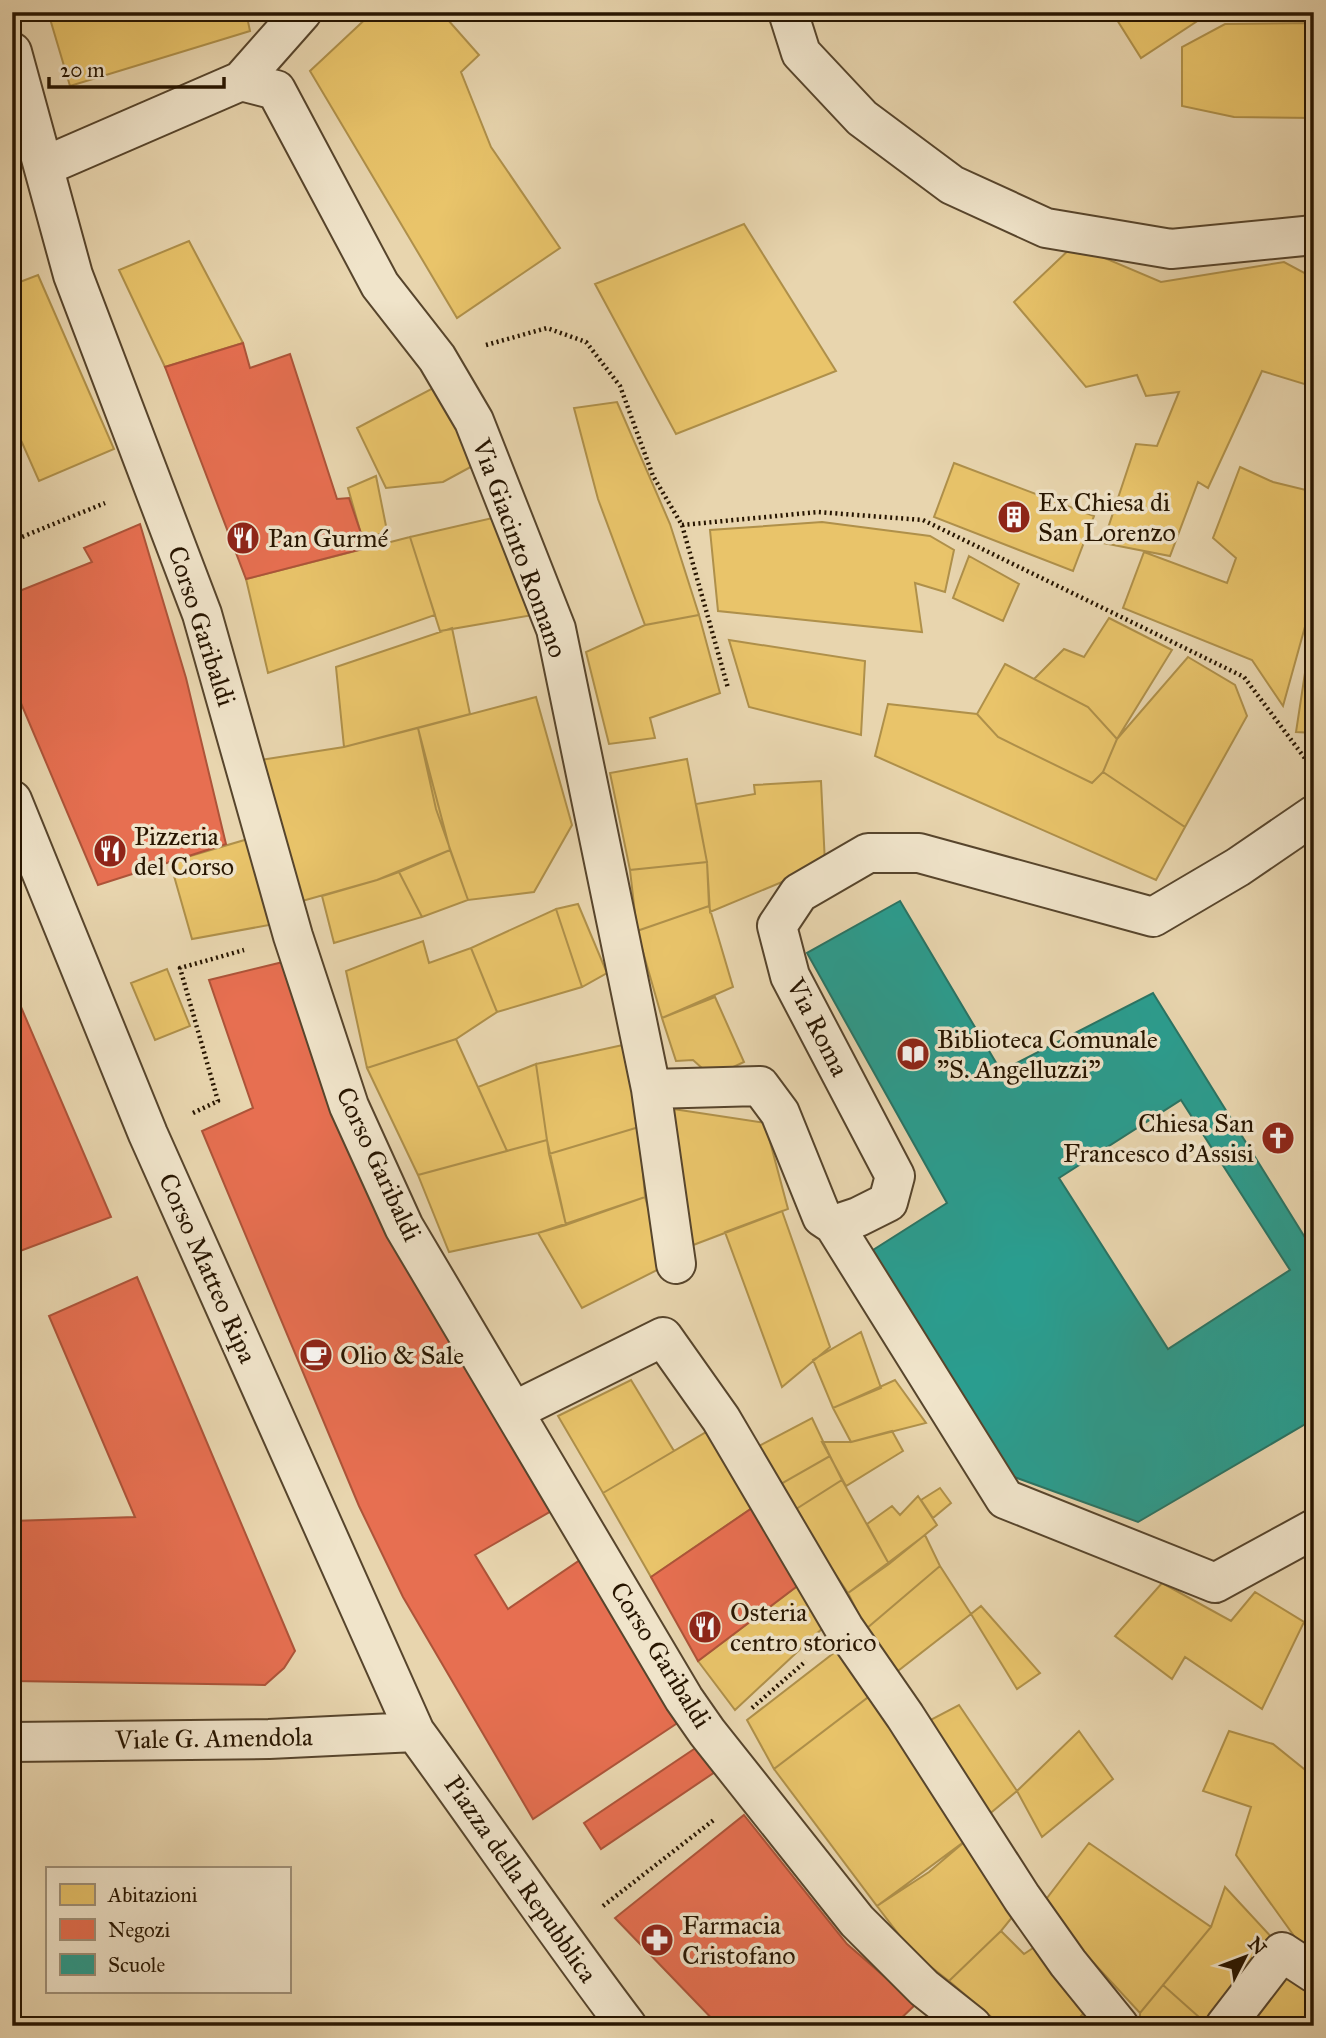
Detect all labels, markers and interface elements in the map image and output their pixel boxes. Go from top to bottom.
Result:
scale bar [49,46,224,90]
text: 20 m [60,57,105,83]
street label: Via Giacinto Romano [465,433,574,662]
place label: Ex Chiesa di San Lorenzo [1038,486,1176,548]
building icon: Ex Chiesa di San Lorenzo [995,498,1033,536]
restaurant icon: Pan Gurmé [224,519,262,557]
place label: Pan Gurmé [268,522,388,554]
street label: Corso Garibaldi [161,542,243,710]
place label: Pizzeria del Corso [134,820,234,882]
restaurant icon: Pizzeria del Corso [91,832,129,870]
street label: Via Roma [779,972,856,1081]
place label: Biblioteca Comunale "S. Angelluzzi" [937,1023,1158,1085]
library icon: Biblioteca Comunale "S. Angelluzzi" [894,1035,932,1073]
street label: Corso Garibaldi [329,1082,429,1246]
place label: Chiesa San Francesco d'Assisi [1063,1107,1254,1169]
church icon: Chiesa San Francesco d'Assisi [1259,1119,1297,1157]
street label: Corso Matteo Ripa [152,1168,264,1368]
cafe icon: Olio & Sale [297,1336,335,1374]
place label: Olio & Sale [340,1339,464,1371]
street label: Corso Garibaldi [603,1576,719,1734]
place label: Osteria centro storico [730,1596,876,1658]
restaurant icon: Osteria centro storico [686,1608,724,1646]
street label: Viale G. Amendola [114,1720,313,1756]
street label: Piazza della Repubblica [438,1769,604,1989]
legend [46,1867,290,1993]
text: Abitazioni [107,1882,198,1908]
place label: Farmacia Cristofano [682,1909,796,1971]
text: Negozi [108,1917,170,1943]
pharmacy icon: Farmacia Cristofano [638,1921,676,1959]
north arrow [1210,1923,1280,1993]
text: N [1243,1932,1271,1960]
text: Scuole [108,1952,165,1978]

